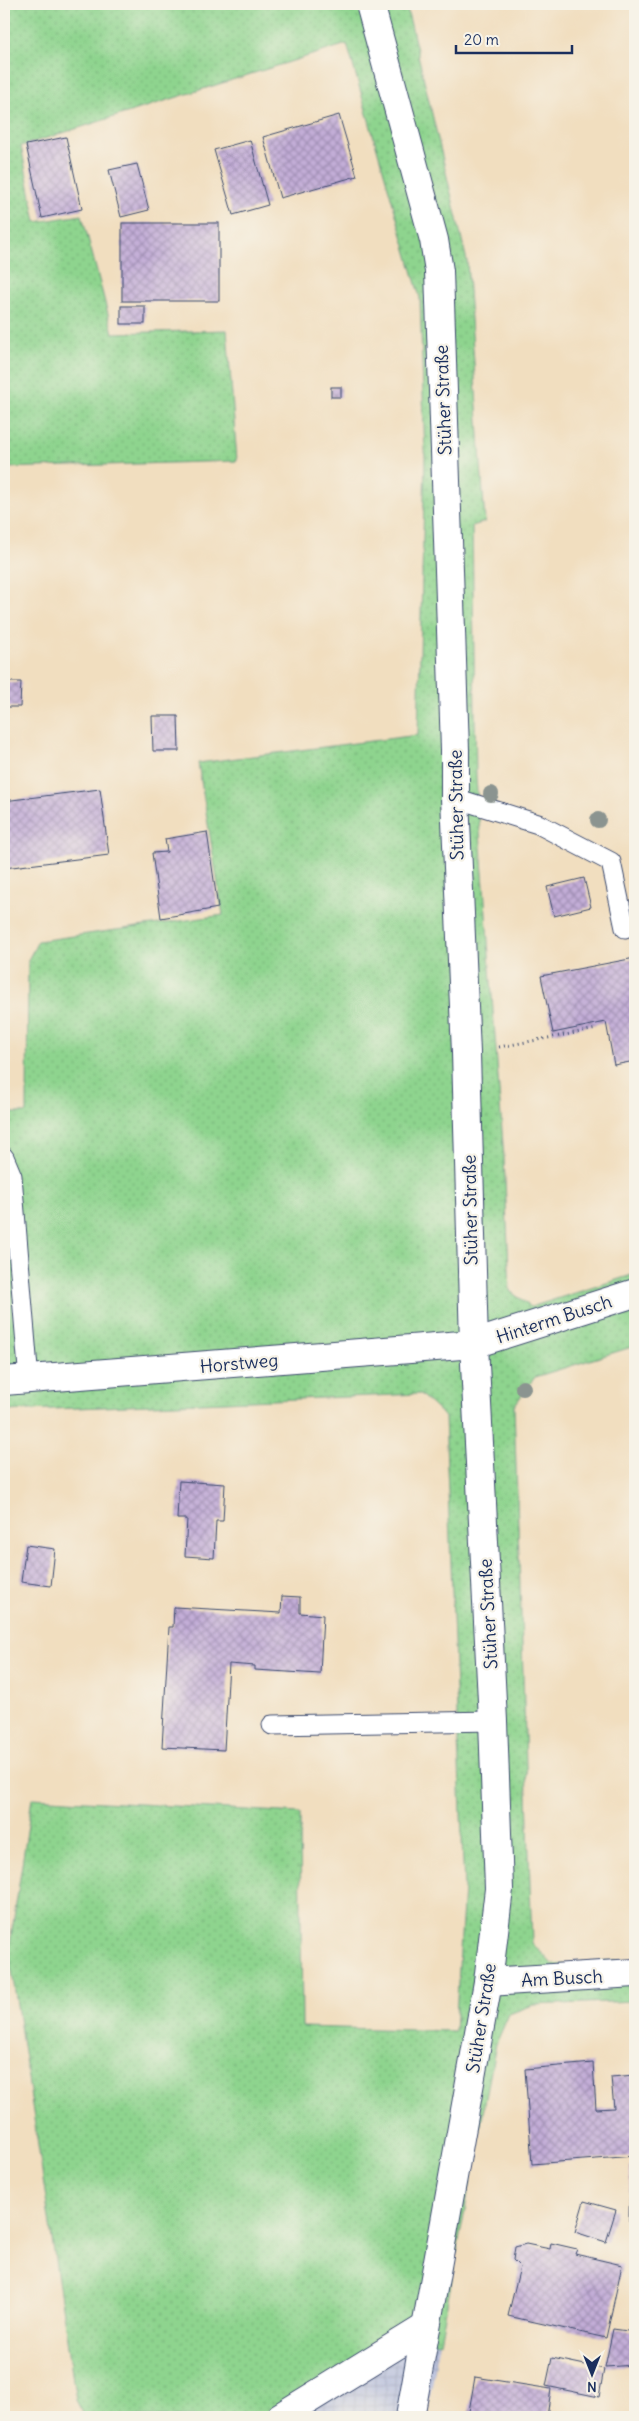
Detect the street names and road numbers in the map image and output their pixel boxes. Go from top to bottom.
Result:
street label: Stüher Straße [430,344,456,456]
street label: Stüher Straße [444,749,468,861]
street label: Stüher Straße [458,1154,482,1266]
street label: Hinterm Busch [493,1289,615,1349]
street label: Horstweg [199,1348,279,1378]
street label: Stüher Straße [474,1558,502,1670]
street label: Stüher Straße [461,1962,501,2074]
street label: Am Busch [521,1964,603,1992]

